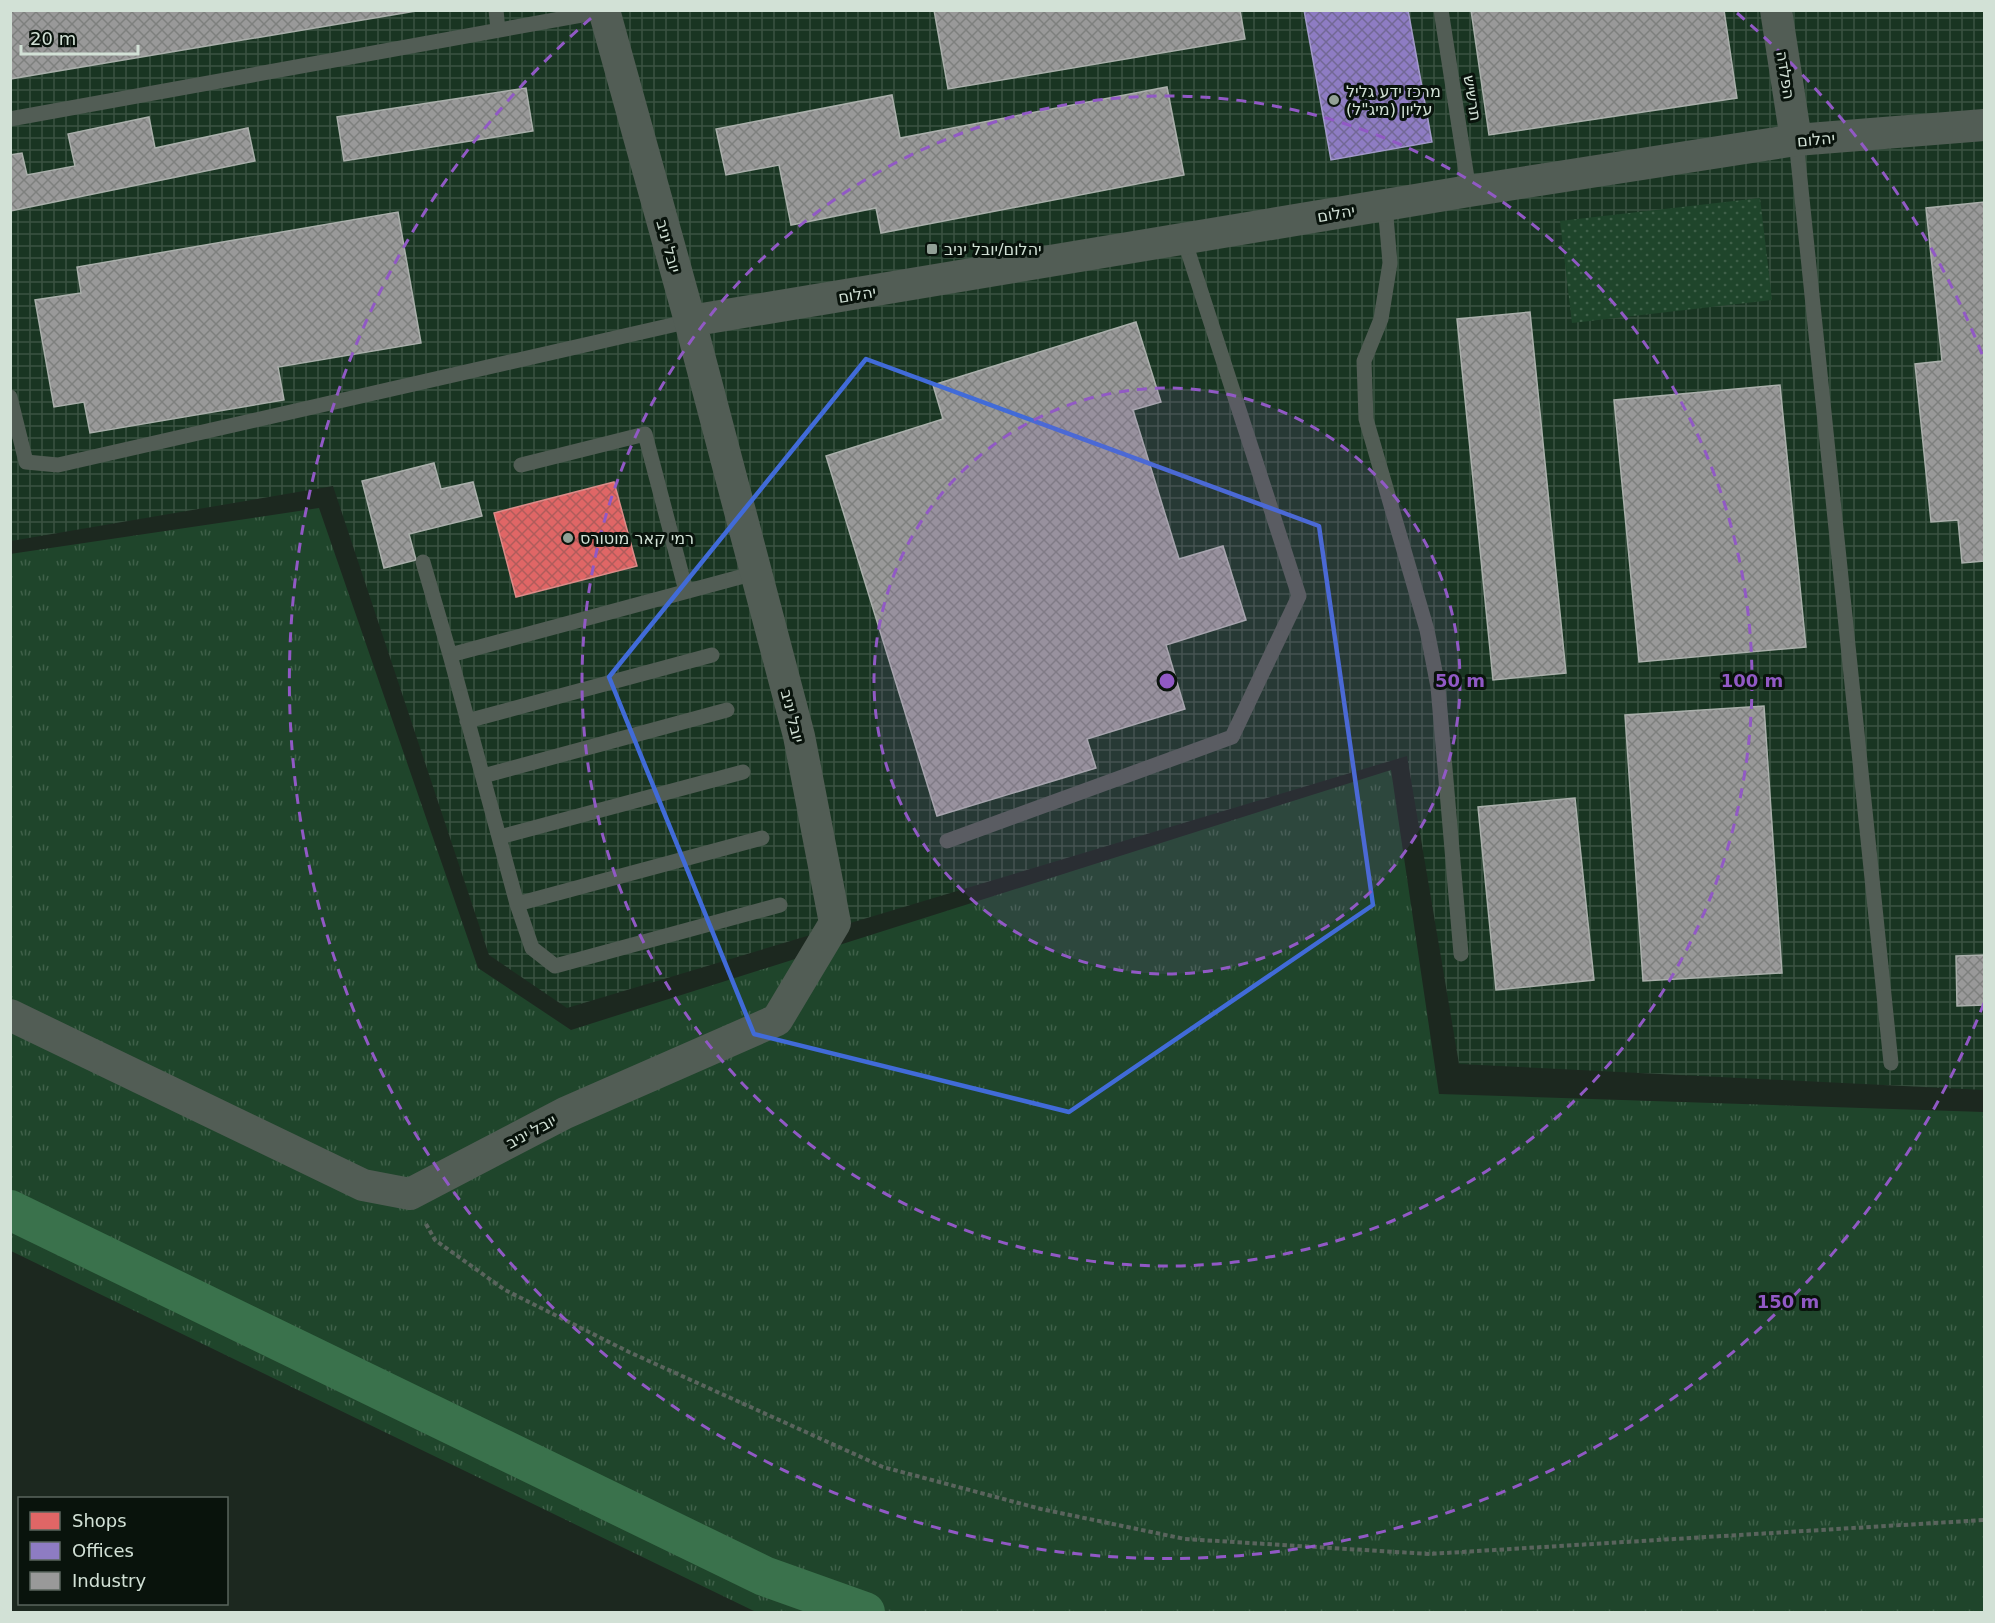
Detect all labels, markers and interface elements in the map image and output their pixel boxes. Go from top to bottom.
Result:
scale bar [21,18,138,56]
text: 20 m [30,28,76,49]
street label: הפלדה [1772,50,1799,101]
street label: תרשיש [1460,74,1485,122]
place label: מרכז ידע גליל עליון (מיג"ל) [1346,82,1441,119]
marker: מרכז ידע גליל עליון (מיג"ל) [1327,93,1341,107]
street label: יהלום [1796,128,1836,151]
street label: יהלום [1316,201,1357,226]
street label: יובל יניב [652,218,685,275]
place label: יהלום/יובל יניב [944,240,1042,259]
marker: יהלום/יובל יניב [925,242,939,256]
street label: יהלום [837,282,877,307]
place label: רמי קאר מוטורס [580,529,694,548]
marker: רמי קאר מוטורס [561,531,575,545]
text: 50 m [1435,670,1485,691]
text: 100 m [1721,670,1783,691]
centre of rings [1157,671,1177,691]
street label: יובל יניב [777,688,808,745]
street label: יובל יניב [503,1110,560,1153]
text: 150 m [1757,1291,1819,1312]
legend [18,1497,228,1605]
text: Shops [72,1510,127,1531]
text: Offices [72,1540,134,1561]
text: Industry [72,1570,146,1591]

